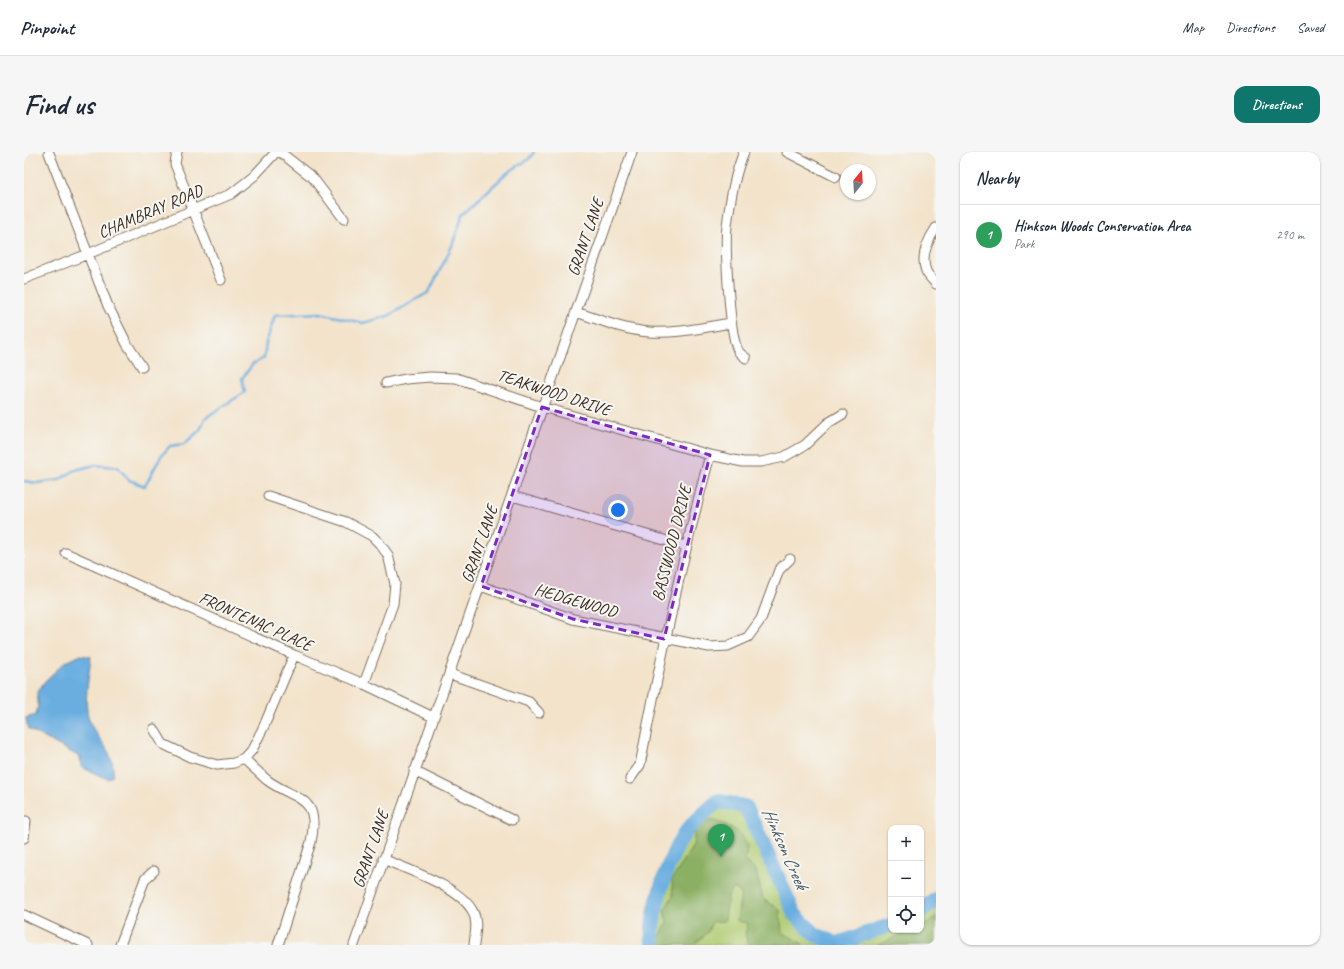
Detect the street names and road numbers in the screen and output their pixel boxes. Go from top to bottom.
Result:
street label: CHAMBRAY ROAD [95,179,207,243]
street label: GRANT LANE [562,193,609,279]
street label: TEAKWOOD DRIVE [495,364,616,421]
street label: BASSWOOD DRIVE [647,481,697,603]
street label: GRANT LANE [456,500,503,586]
street label: HEDGEWOOD [532,579,621,623]
street label: FRONTENAC PLACE [196,587,318,657]
street label: GRANT LANE [347,805,394,891]

